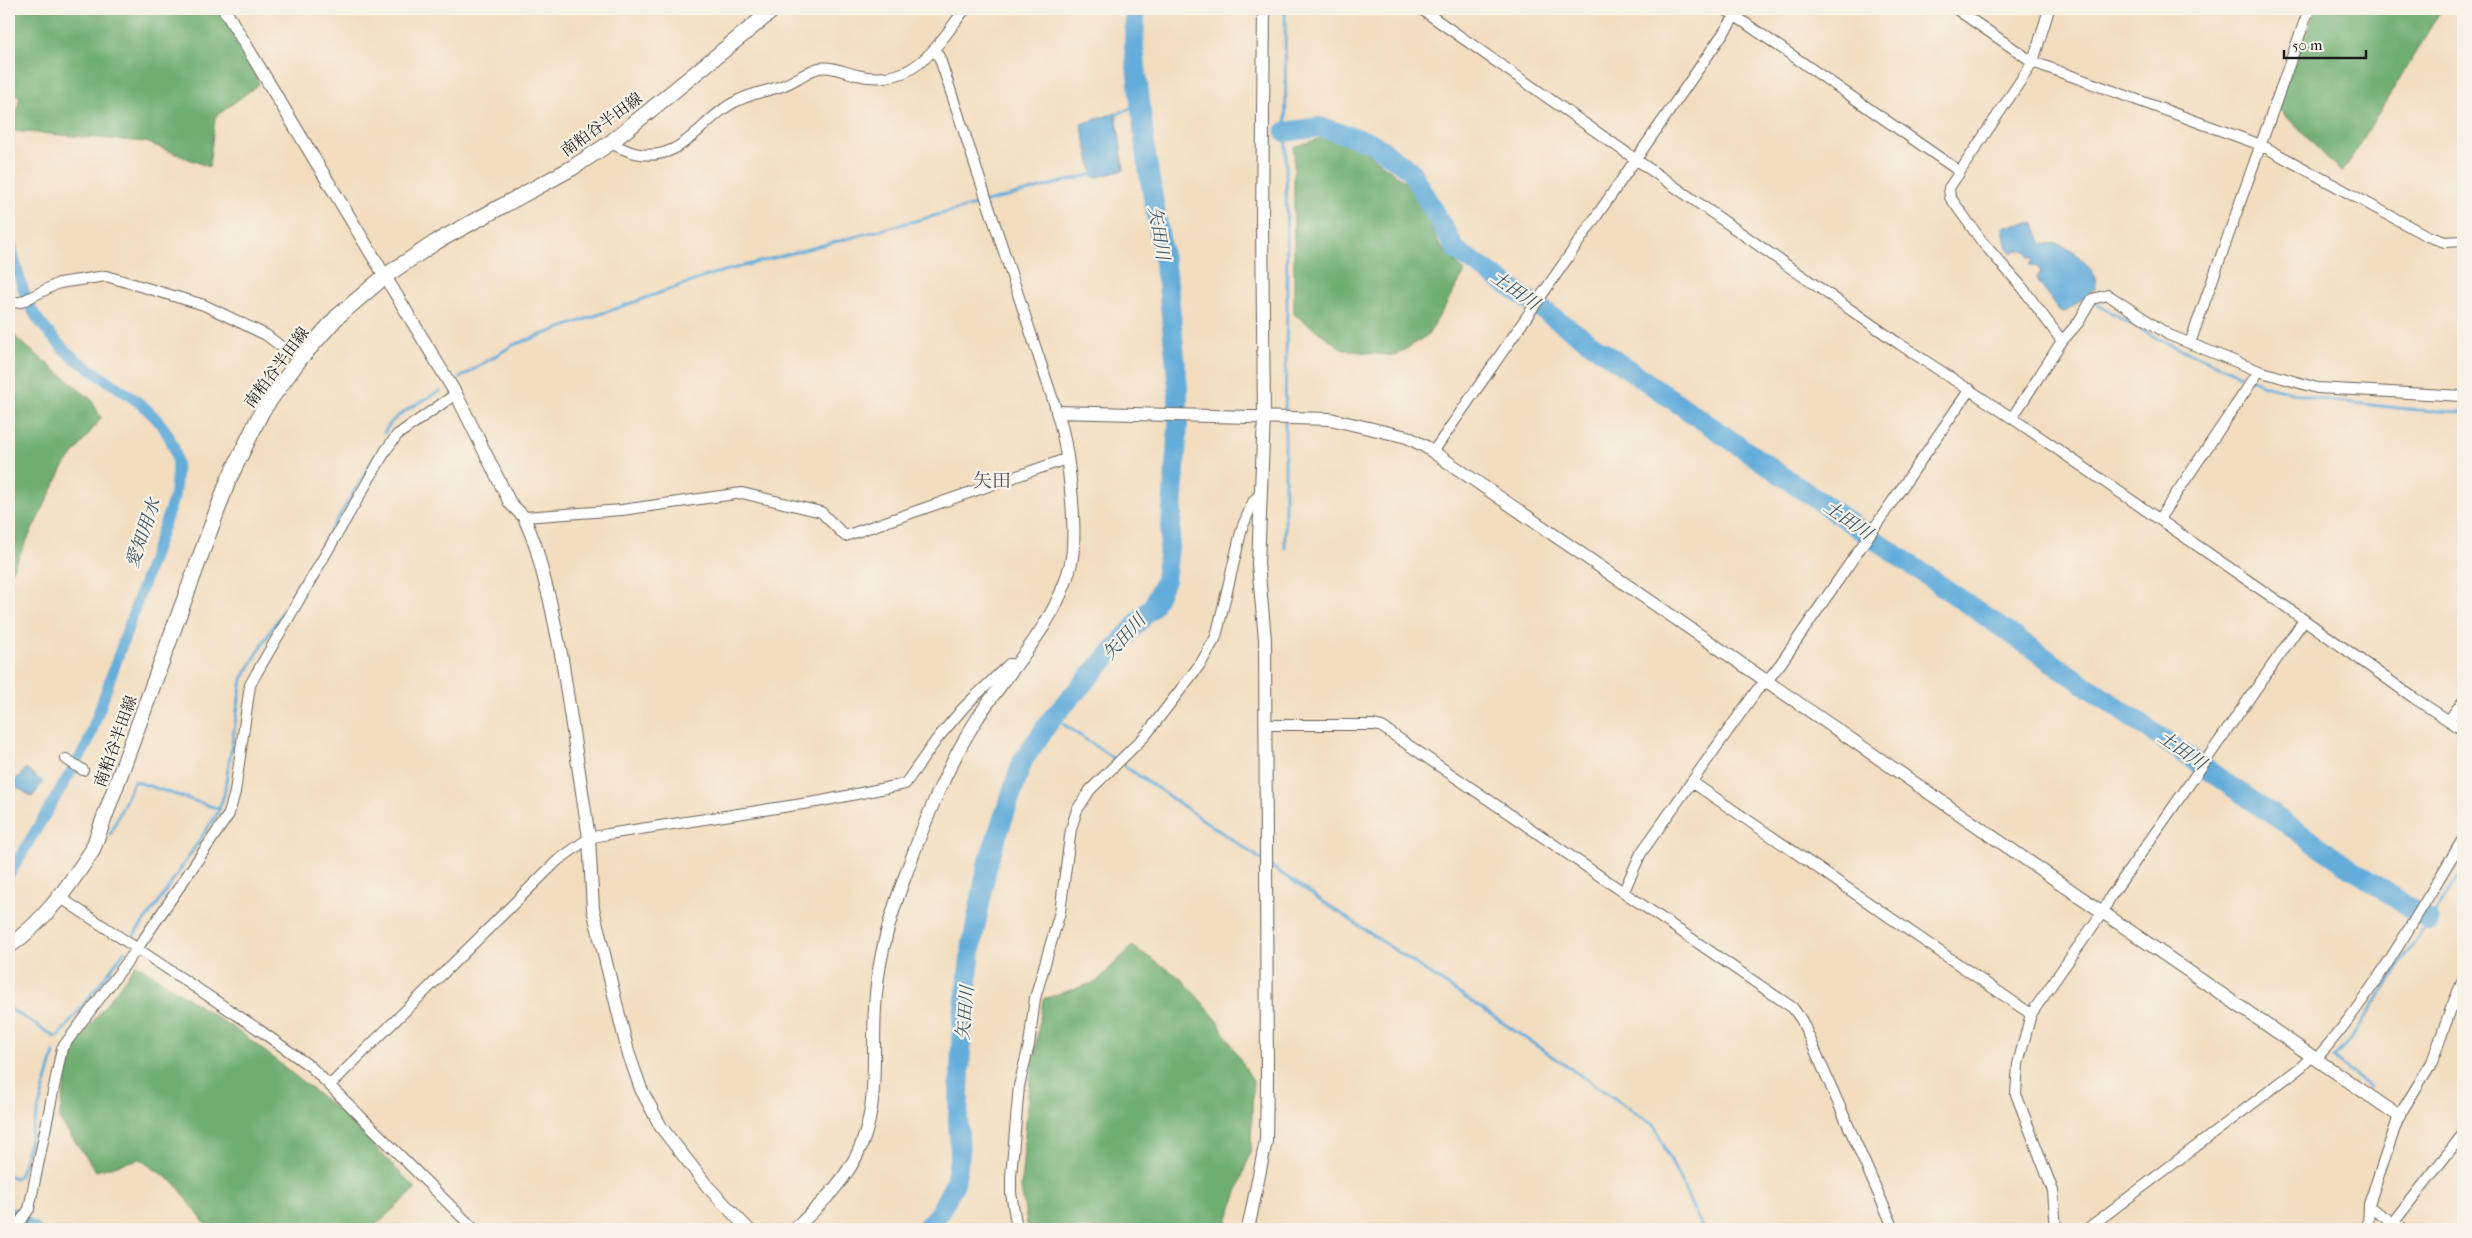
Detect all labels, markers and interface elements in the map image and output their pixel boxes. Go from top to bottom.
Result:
scale bar [2284,28,2367,60]
text: 50 m [2292,36,2323,54]
street label: 南粕谷半田線 [557,89,646,160]
water label: 矢田川 [1144,205,1173,263]
water label: 土田川 [1487,266,1544,316]
street label: 南粕谷半田線 [240,323,313,411]
district label: 矢田 [973,470,1011,492]
water label: 愛知用水 [122,494,166,571]
water label: 土田川 [1820,496,1877,546]
water label: 矢田川 [1099,609,1152,664]
street label: 南粕谷半田線 [90,693,141,790]
water label: 土田川 [2154,726,2211,776]
water label: 矢田川 [953,983,978,1041]

